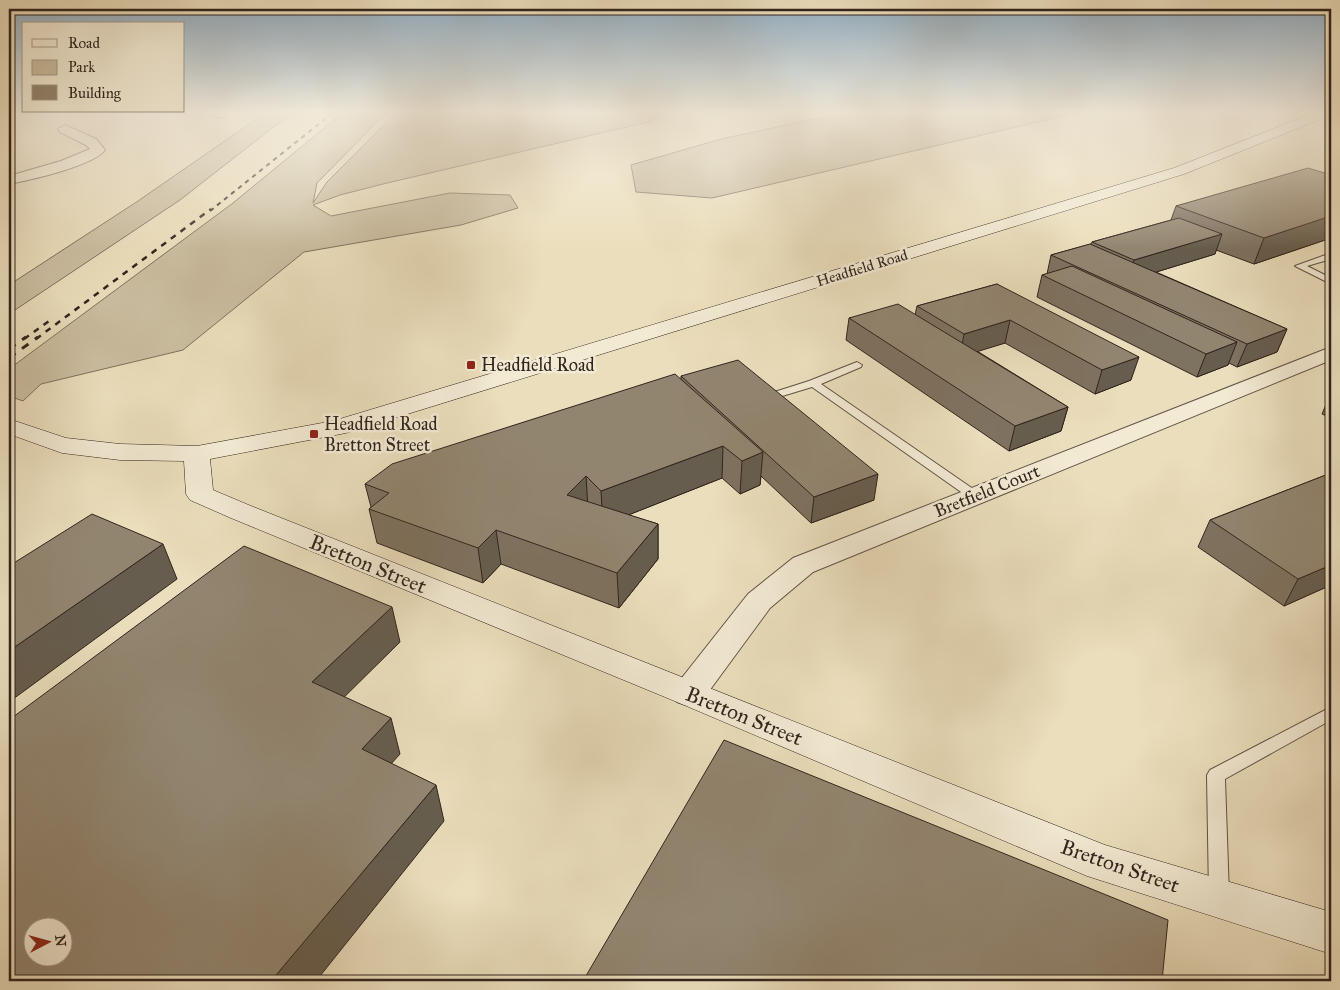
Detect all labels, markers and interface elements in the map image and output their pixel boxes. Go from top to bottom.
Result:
legend [22,22,185,112]
text: Road [68,34,100,52]
text: Park [68,58,95,76]
text: Building [68,84,122,102]
street label: Headfield Road [814,245,910,290]
place label: Headfield Road [481,354,595,376]
marker: Headfield Road [465,359,477,371]
place label: Headfield Road Bretton Street [324,413,438,456]
marker: Headfield Road Bretton Street [308,428,320,440]
street label: Bretfield Court [931,460,1044,522]
street label: Bretton Street [306,529,431,599]
street label: Bretton Street [682,681,807,751]
street label: Bretton Street [1057,834,1183,899]
north arrow [22,918,72,968]
text: N [51,934,70,948]

